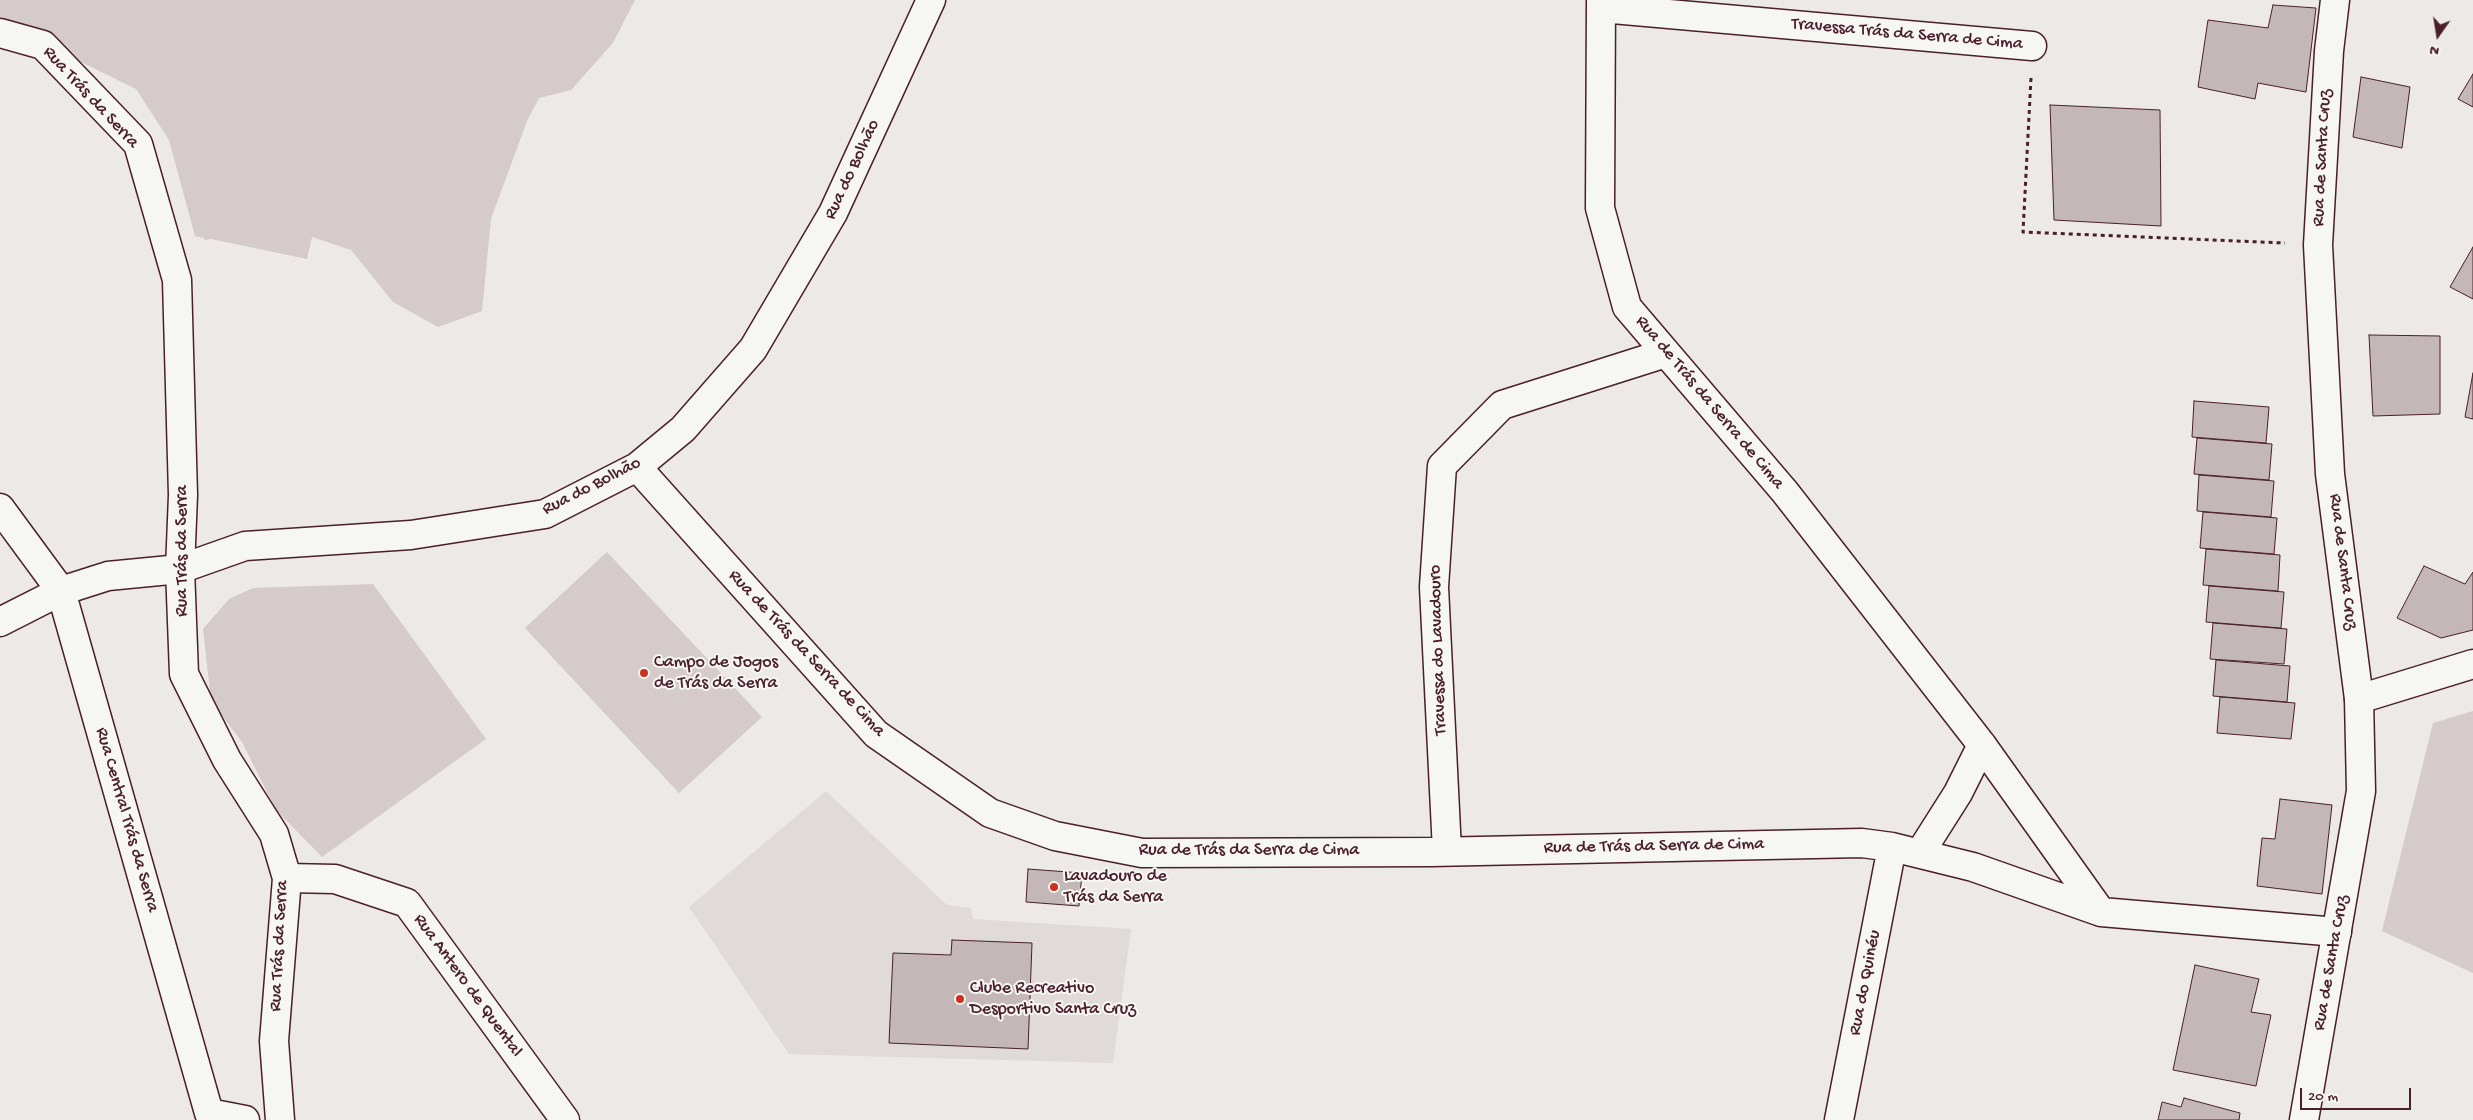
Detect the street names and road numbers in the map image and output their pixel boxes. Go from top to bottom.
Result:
street label: Travessa Trás da Serra de Cima [1790,14,2024,56]
street label: Rua Trás da Serra [37,43,143,153]
street label: Rua de Santa Cruz [2309,89,2337,227]
street label: Rua do Bolhão [820,117,886,223]
street label: Rua de Trás da Serra de Cima [1630,312,1788,494]
street label: Rua do Bolhão [539,453,645,521]
street label: Rua Trás da Serra [172,485,194,617]
street label: Rua de Santa Cruz [2323,493,2361,631]
street label: Travessa do Lavadouro [1425,564,1453,736]
street label: Rua de Trás da Serra de Cima [723,566,889,742]
street label: Rua Central Trás da Serra [89,725,163,915]
street label: Rua de Trás da Serra de Cima [1544,834,1764,860]
street label: Rua de Trás da Serra de Cima [1139,840,1359,862]
street label: Rua Trás da Serra [266,880,294,1012]
street label: Rua de Santa Cruz [2309,894,2355,1032]
street label: Rua Antero de Quental [408,910,526,1062]
street label: Rua do Quinéu [1845,928,1887,1038]

